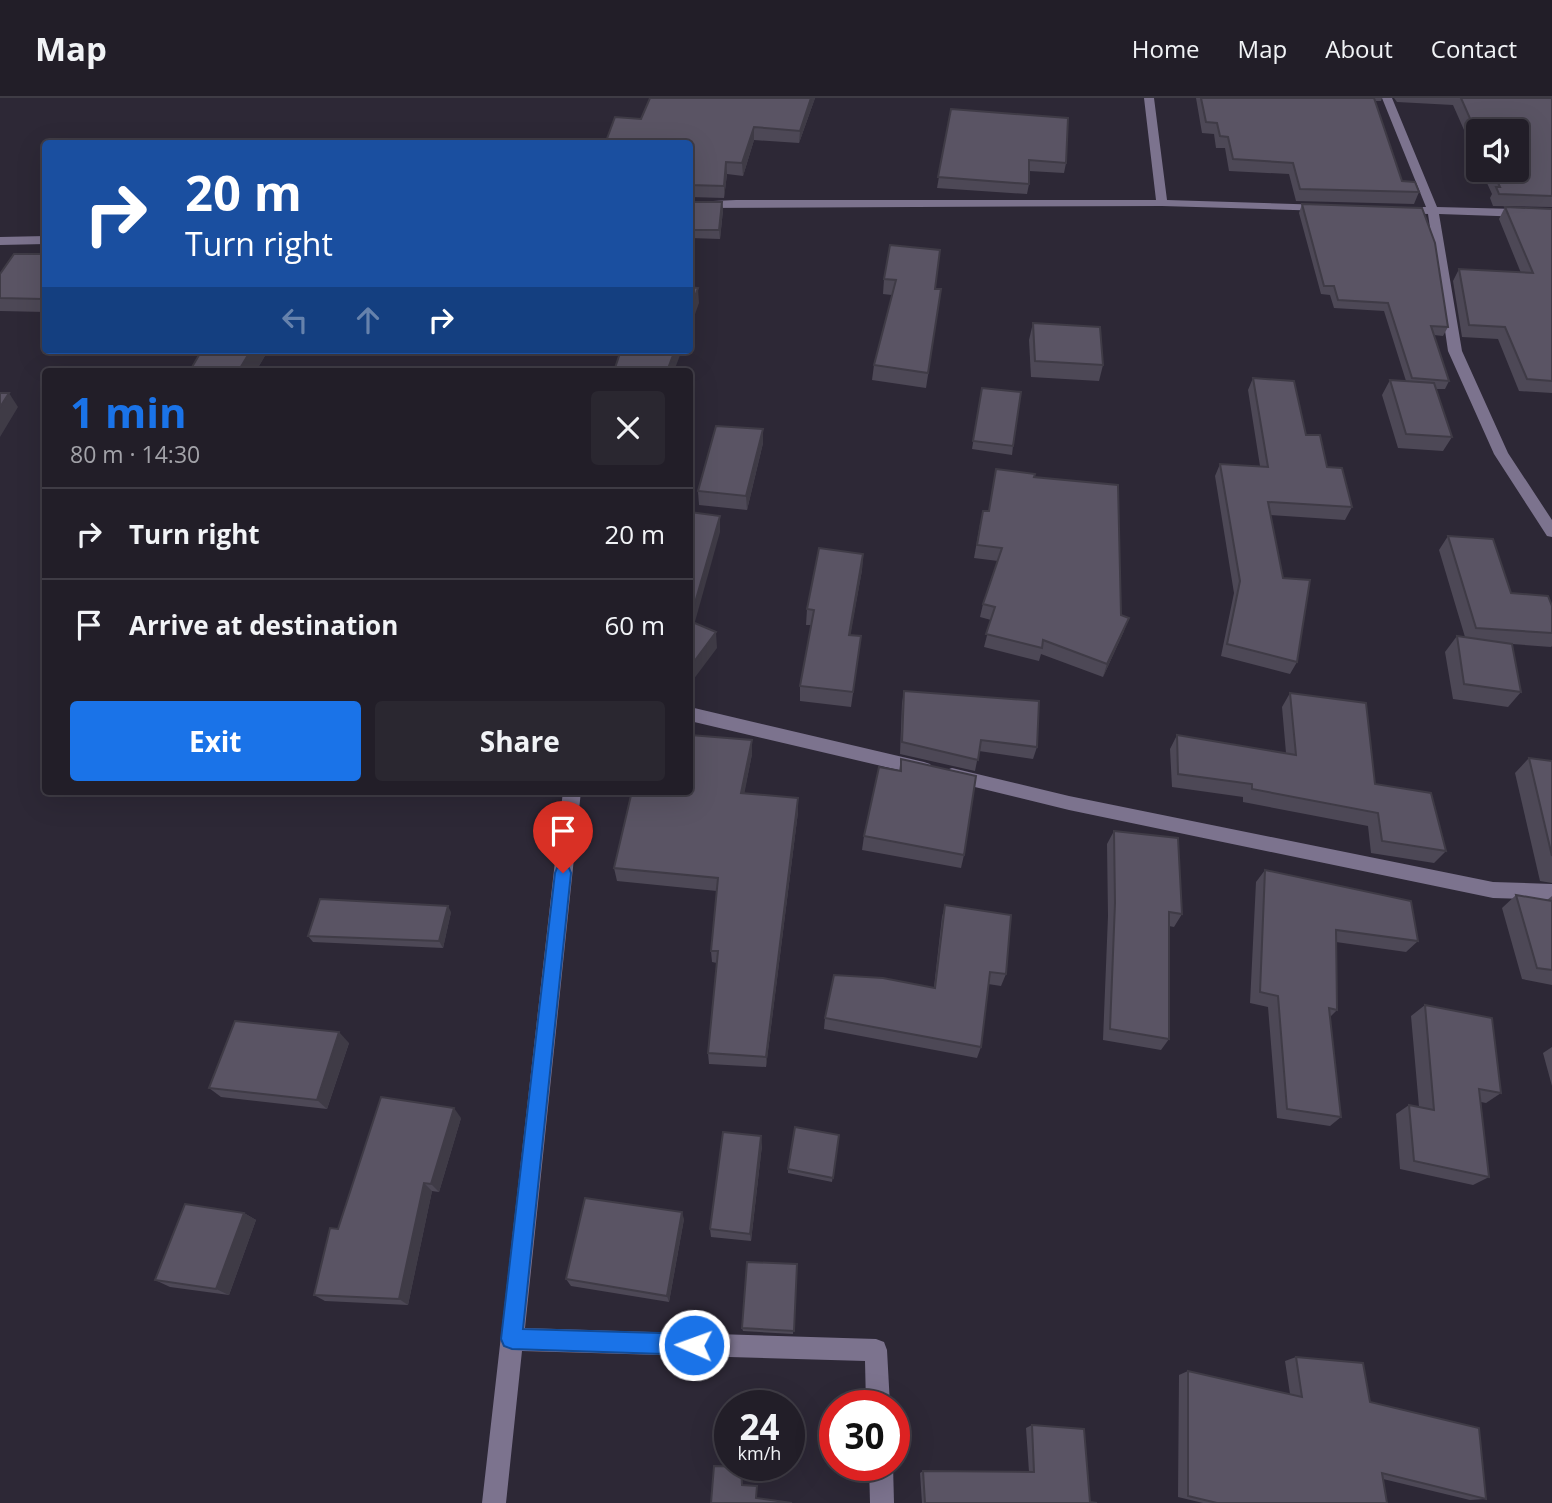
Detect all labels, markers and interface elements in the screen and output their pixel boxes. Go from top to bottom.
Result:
text: Map [35,26,107,71]
text: Home [1132,32,1200,65]
text: Map [1238,32,1287,65]
text: About [1325,32,1393,65]
text: Contact [1431,32,1517,65]
map controls [1466,119,1529,182]
button: sound [1466,119,1529,182]
text: 20 m [185,159,302,225]
icon: right [70,168,161,259]
text: Turn right [185,222,333,265]
icon: left [276,301,314,339]
icon: ahead [349,301,387,339]
icon: right [422,301,460,339]
text: 1 min [70,383,187,440]
button: close [591,391,665,465]
text: 80 m · 14:30 [70,438,200,470]
icon: right [70,515,108,553]
text: Turn right [129,516,260,552]
text: 20 m [604,516,665,552]
icon: arrive [70,606,108,644]
text: Arrive at destination [129,607,398,643]
text: 60 m [604,607,665,643]
button: Exit [70,701,361,781]
button: Share [375,701,665,781]
pin [533,801,593,873]
icon: arrive [544,812,582,850]
position arrow [657,1308,731,1382]
speed limit sign: 30 [819,1390,910,1481]
text: 24 [739,1403,780,1450]
text: km/h [738,1441,781,1465]

